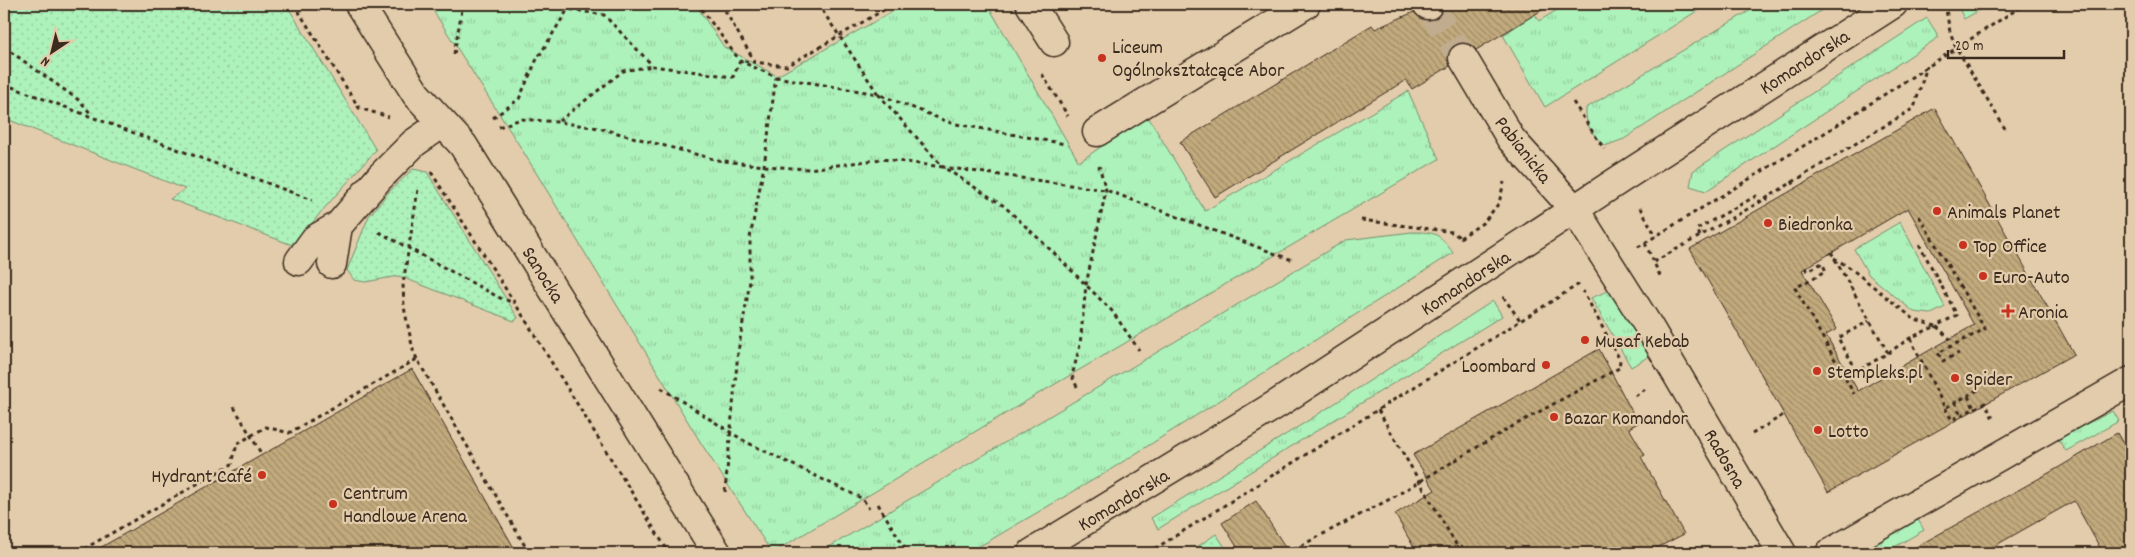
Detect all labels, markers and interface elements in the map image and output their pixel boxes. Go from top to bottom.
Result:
street label: Komandorska [1755,24,1857,103]
north arrow [28,28,78,78]
scale bar [1948,28,2064,60]
place label: Liceum Ogólnokształcące Abor [1112,35,1285,86]
text: 20 m [1955,36,1983,58]
text: N [37,51,54,71]
marker: Liceum Ogólnokształcące Abor [1096,52,1108,64]
street label: Pabianicka [1486,111,1557,191]
place label: Animals Planet [1947,200,2060,228]
marker: Animals Planet [1931,205,1943,217]
place label: Biedronka [1778,212,1853,240]
marker: Biedronka [1762,217,1774,229]
place label: Top Office [1973,234,2047,262]
marker: Top Office [1957,239,1969,251]
street label: Sanocka [513,242,570,310]
street label: Komandorska [1416,245,1518,324]
place label: Euro-Auto [1993,265,2070,293]
marker: Euro-Auto [1977,270,1989,282]
place label: Aronia [2018,300,2068,328]
marker: Aronia [2002,305,2014,317]
place label: Musaf Kebab [1595,329,1690,357]
marker: Musaf Kebab [1579,334,1591,346]
place label: Loombard [1461,354,1536,382]
marker: Loombard [1540,359,1552,371]
place label: Stempleks.pl [1827,360,1923,388]
marker: Stempleks.pl [1811,365,1823,377]
place label: Spider [1965,367,2013,395]
marker: Spider [1949,372,1961,384]
place label: Bazar Komandor [1564,406,1689,434]
marker: Bazar Komandor [1548,411,1560,423]
place label: Lotto [1828,419,1869,447]
marker: Lotto [1812,424,1824,436]
street label: Radosna [1695,425,1752,495]
street label: Komandorska [1074,463,1176,540]
place label: Hydrant Café [151,464,252,492]
marker: Hydrant Café [256,469,268,481]
place label: Centrum Handlowe Arena [343,481,468,532]
marker: Centrum Handlowe Arena [327,498,339,510]

